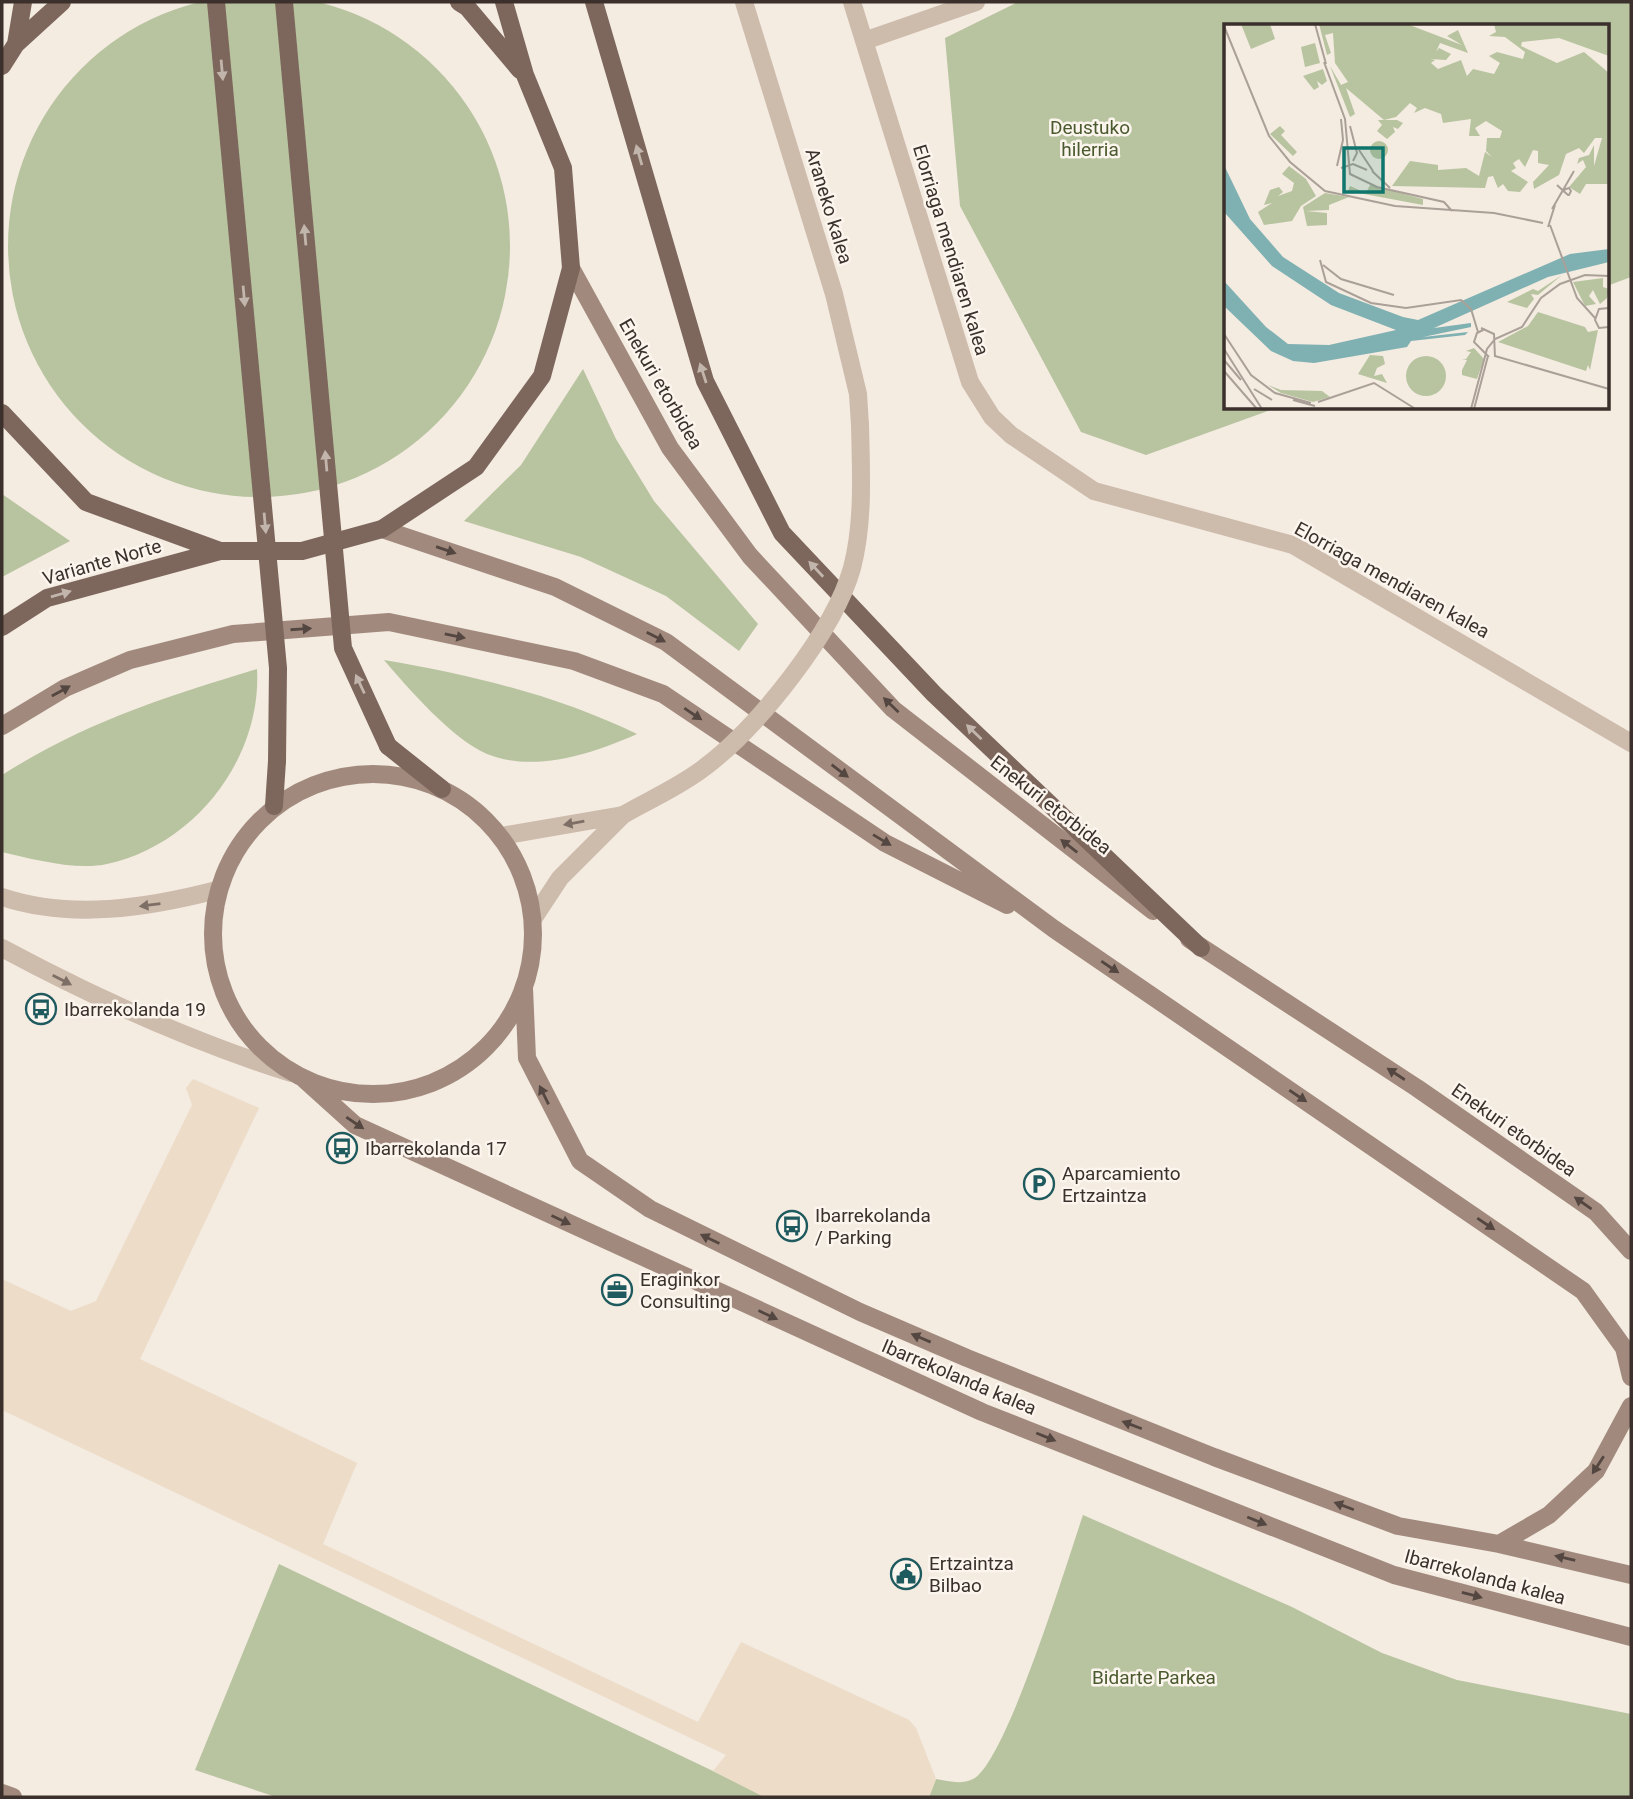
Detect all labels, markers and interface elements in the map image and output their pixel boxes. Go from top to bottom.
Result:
inset map [1224,24,1608,410]
one-way arrow [217,59,228,81]
park label: Deustuko hilerria [1050,116,1130,161]
street label: Elorriaga mendiaren kalea [908,142,994,358]
one-way arrow [633,144,643,165]
street label: Araneko kalea [801,145,857,267]
one-way arrow [299,224,310,246]
one-way arrow [239,285,250,307]
street label: Enekuri etorbidea [614,315,708,453]
one-way arrow [697,363,708,384]
one-way arrow [320,450,331,472]
one-way arrow [260,512,271,534]
street label: Elorriaga mendiaren kalea [1291,517,1493,643]
street label: Variante Norte [40,534,164,590]
one-way arrow [436,545,457,556]
one-way arrow [808,560,824,577]
one-way arrow [51,589,72,599]
one-way arrow [291,623,313,634]
one-way arrow [444,631,466,642]
one-way arrow [646,632,666,643]
one-way arrow [354,674,366,694]
one-way arrow [51,686,71,698]
one-way arrow [882,696,899,713]
one-way arrow [683,708,702,721]
one-way arrow [965,724,983,740]
street label: Enekuri etorbidea [986,751,1116,859]
one-way arrow [831,763,849,777]
one-way arrow [562,818,584,829]
one-way arrow [873,834,892,846]
one-way arrow [1060,839,1078,853]
one-way arrow [139,899,161,910]
one-way arrow [1100,961,1120,974]
one-way arrow [52,974,72,985]
bus stop icon: Ibarrekolanda 19 [24,992,58,1026]
place label: Ibarrekolanda 19 [64,998,206,1021]
one-way arrow [1387,1067,1405,1081]
street label: Enekuri etorbidea [1447,1078,1581,1182]
one-way arrow [539,1085,550,1105]
one-way arrow [1289,1089,1307,1103]
one-way arrow [346,1116,365,1129]
bus stop icon: Ibarrekolanda 17 [325,1131,359,1165]
place label: Ibarrekolanda 17 [365,1137,507,1160]
place label: Aparcamiento Ertzaintza [1062,1162,1181,1207]
parking icon: Aparcamiento Ertzaintza [1022,1167,1056,1201]
one-way arrow [1574,1196,1592,1210]
place label: Ibarrekolanda / Parking [815,1204,931,1249]
bus stop icon: Ibarrekolanda / Parking [775,1209,809,1243]
one-way arrow [551,1214,571,1226]
one-way arrow [1477,1217,1495,1231]
one-way arrow [700,1233,720,1244]
place label: Eraginkor Consulting [640,1268,731,1313]
office icon: Eraginkor Consulting [600,1273,634,1307]
one-way arrow [757,1310,778,1321]
one-way arrow [911,1332,932,1343]
street label: Ibarrekolanda kalea [878,1334,1040,1420]
one-way arrow [1121,1420,1142,1431]
one-way arrow [1035,1432,1056,1443]
one-way arrow [1591,1456,1605,1474]
one-way arrow [1334,1500,1355,1511]
one-way arrow [1247,1515,1268,1526]
street label: Ibarrekolanda kalea [1402,1544,1568,1610]
place label: Ertzaintza Bilbao [929,1552,1014,1597]
one-way arrow [1554,1553,1576,1564]
public building icon: Ertzaintza Bilbao [889,1557,923,1591]
one-way arrow [1461,1590,1483,1601]
park label: Bidarte Parkea [1092,1666,1216,1689]

